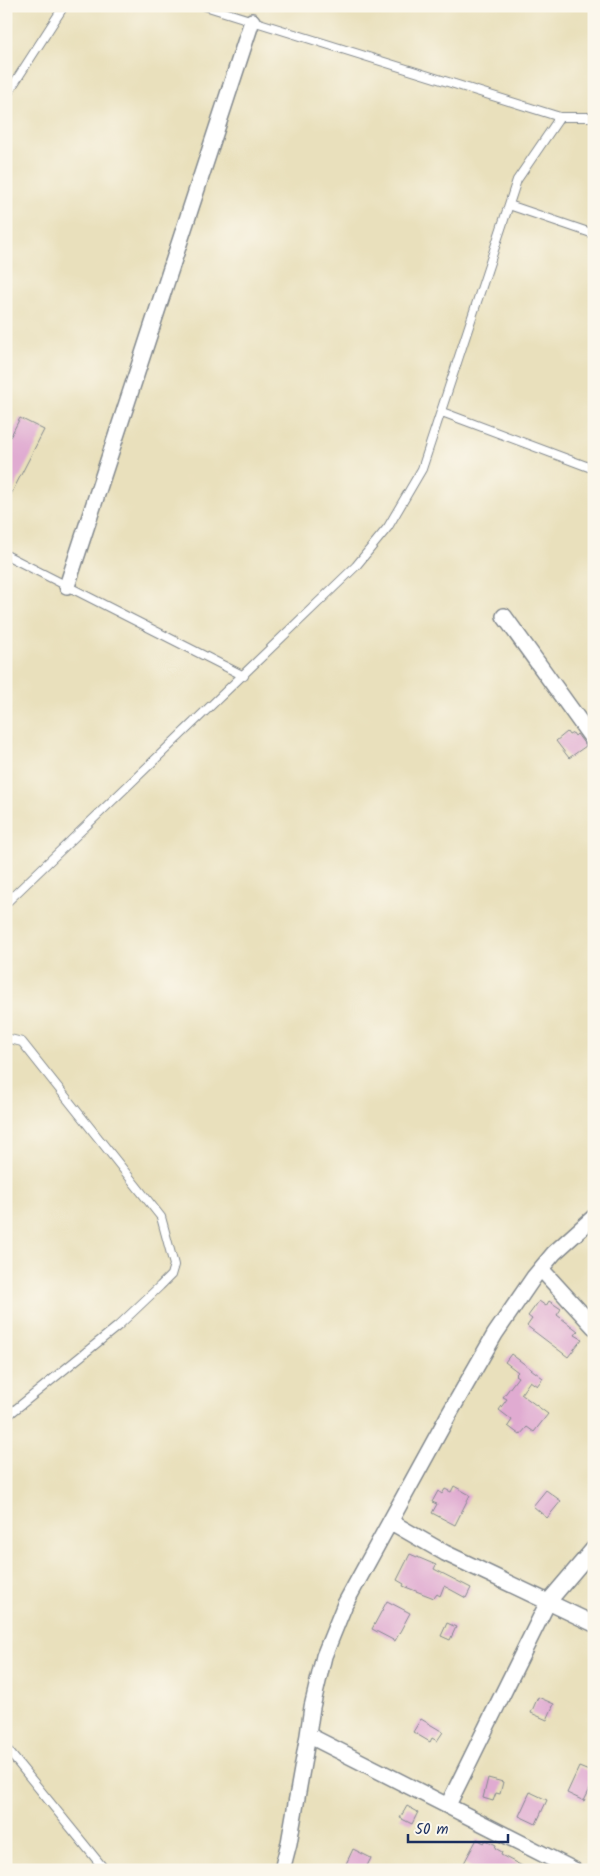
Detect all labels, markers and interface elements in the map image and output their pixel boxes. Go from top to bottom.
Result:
scale bar [408,1811,508,1843]
text: 50 m [415,1818,449,1842]

